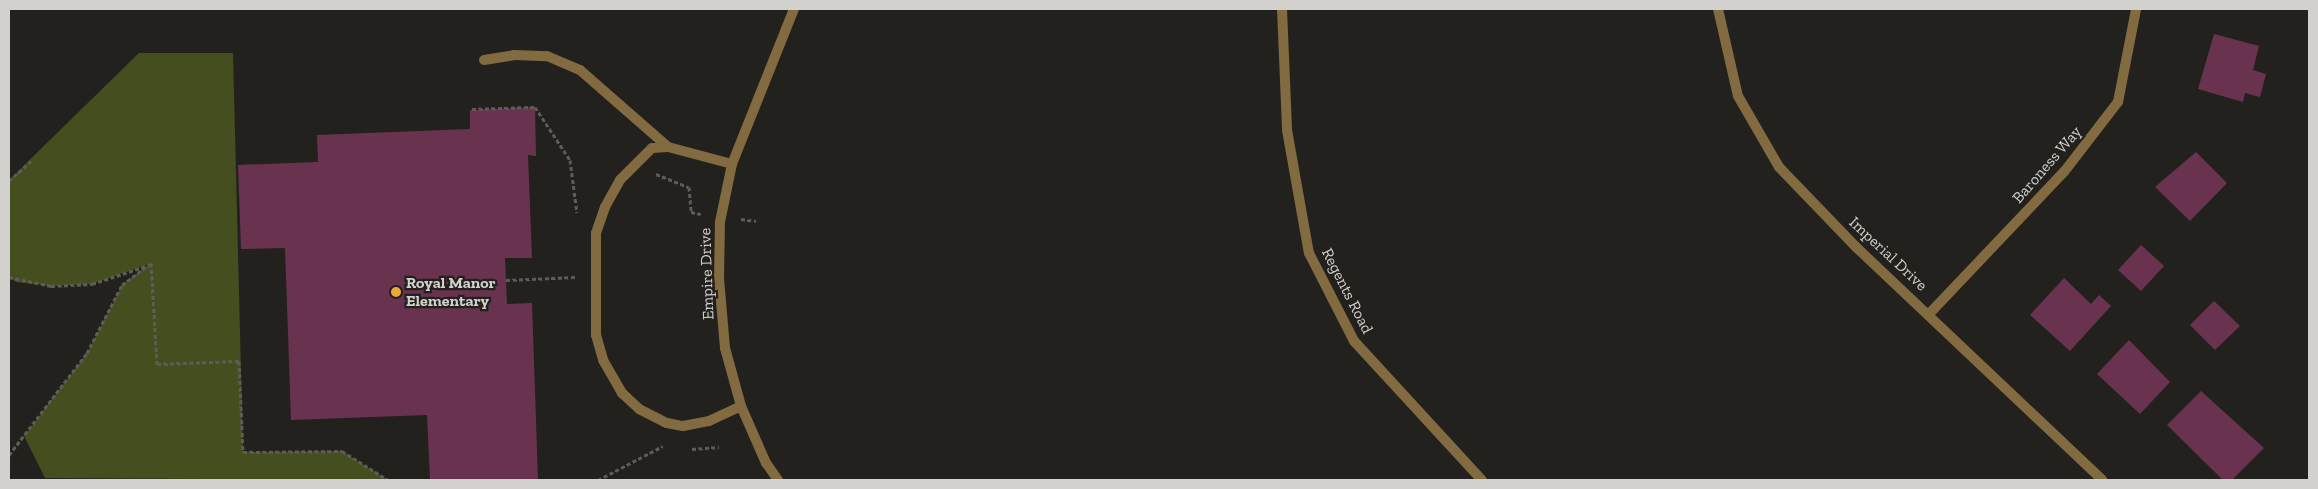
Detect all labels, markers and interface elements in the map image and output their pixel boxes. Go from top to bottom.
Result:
street label: Baroness Way [2008,122,2086,208]
street label: Imperial Drive [1845,213,1931,295]
street label: Empire Drive [696,228,718,320]
street label: Regents Road [1317,245,1377,337]
place label: Royal Manor Elementary [406,273,496,311]
marker: Royal Manor Elementary [390,286,402,298]

